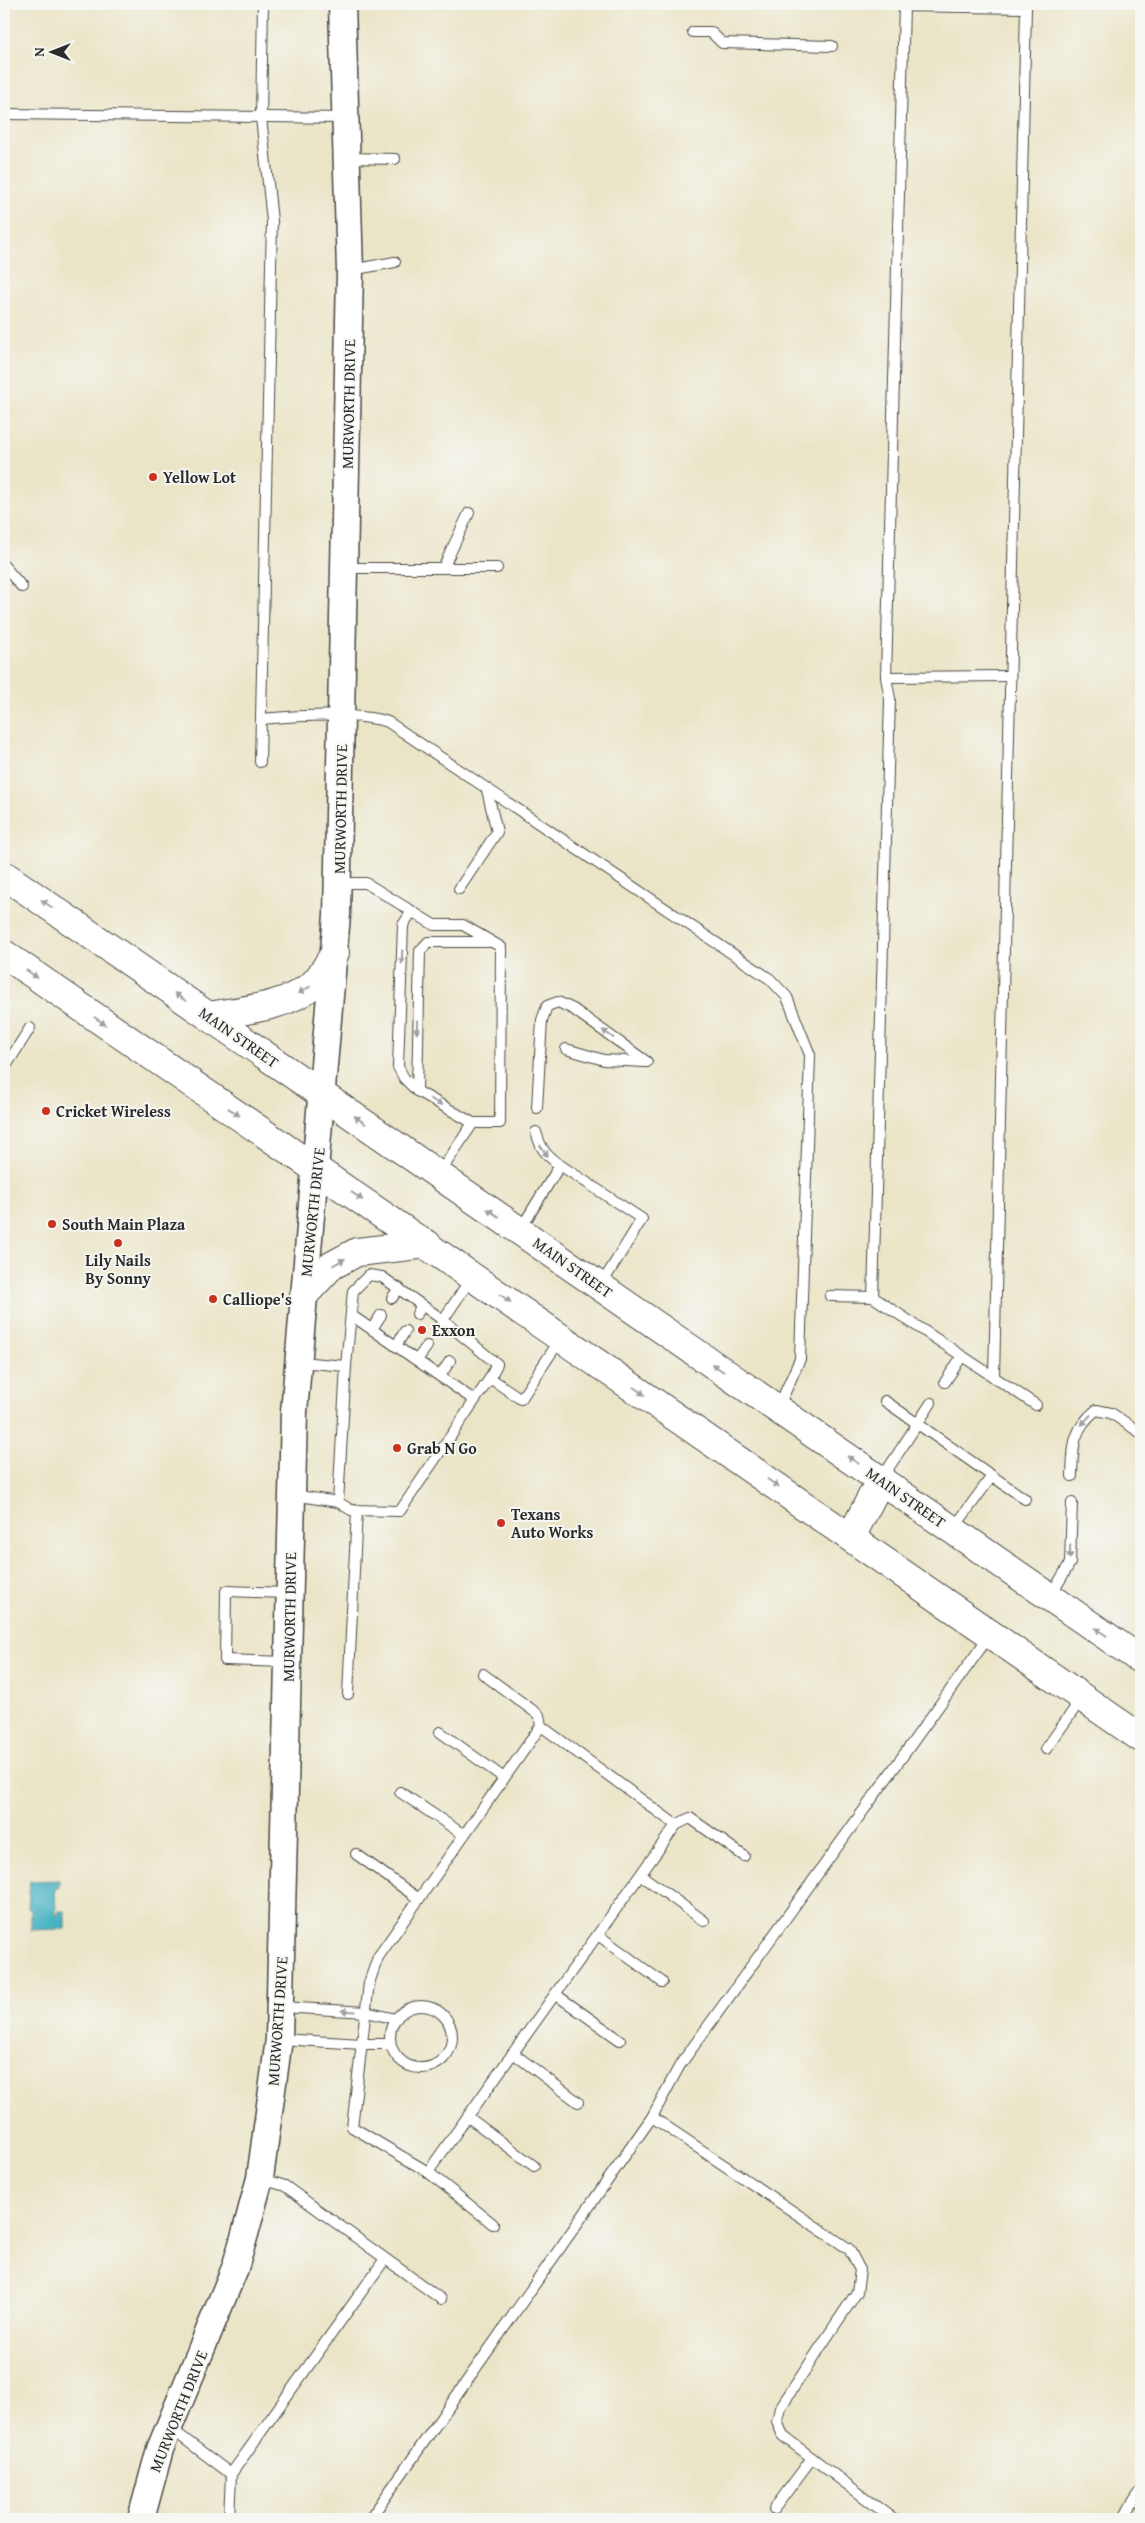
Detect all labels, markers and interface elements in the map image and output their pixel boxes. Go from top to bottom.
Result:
north arrow [28,28,78,78]
text: N [29,47,49,57]
street label: MURWORTH DRIVE [335,339,361,469]
place label: Yellow Lot [163,465,236,489]
marker: Yellow Lot [147,471,159,483]
street label: MURWORTH DRIVE [327,744,353,874]
one-way arrow [40,899,53,909]
one-way arrow [398,950,406,966]
one-way arrow [25,969,39,979]
one-way arrow [297,986,311,994]
one-way arrow [174,992,187,1002]
street label: MAIN STREET [194,1001,284,1073]
one-way arrow [93,1016,106,1026]
one-way arrow [413,1020,421,1036]
one-way arrow [601,1029,615,1039]
one-way arrow [429,1097,443,1106]
place label: Cricket Wireless [56,1099,171,1123]
marker: Cricket Wireless [40,1105,52,1117]
one-way arrow [227,1107,241,1117]
one-way arrow [353,1115,366,1125]
one-way arrow [540,1144,549,1158]
street label: MURWORTH DRIVE [293,1146,331,1278]
one-way arrow [350,1191,364,1201]
one-way arrow [487,1208,500,1217]
place label: South Main Plaza [62,1212,186,1236]
marker: South Main Plaza [46,1218,58,1230]
street label: MAIN STREET [528,1231,618,1303]
marker: Lily Nails By Sonny [112,1237,124,1249]
place label: Lily Nails By Sonny [85,1248,152,1290]
one-way arrow [332,1257,346,1266]
place label: Calliope's [223,1287,292,1311]
marker: Calliope's [207,1293,219,1305]
one-way arrow [498,1293,512,1303]
place label: Exxon [432,1318,476,1342]
marker: Exxon [416,1324,428,1336]
one-way arrow [712,1363,725,1373]
one-way arrow [632,1386,646,1396]
one-way arrow [1080,1414,1091,1426]
place label: Grab N Go [407,1436,477,1460]
marker: Grab N Go [391,1442,403,1454]
one-way arrow [846,1455,859,1464]
street label: MAIN STREET [861,1461,951,1533]
one-way arrow [766,1478,779,1488]
place label: Texans Auto Works [511,1502,593,1544]
marker: Texans Auto Works [495,1517,507,1529]
one-way arrow [1066,1544,1074,1560]
street label: MURWORTH DRIVE [276,1552,302,1682]
one-way arrow [1094,1627,1108,1637]
street label: MURWORTH DRIVE [261,1955,293,2087]
one-way arrow [340,2006,356,2014]
street label: MURWORTH DRIVE [143,2346,213,2476]

